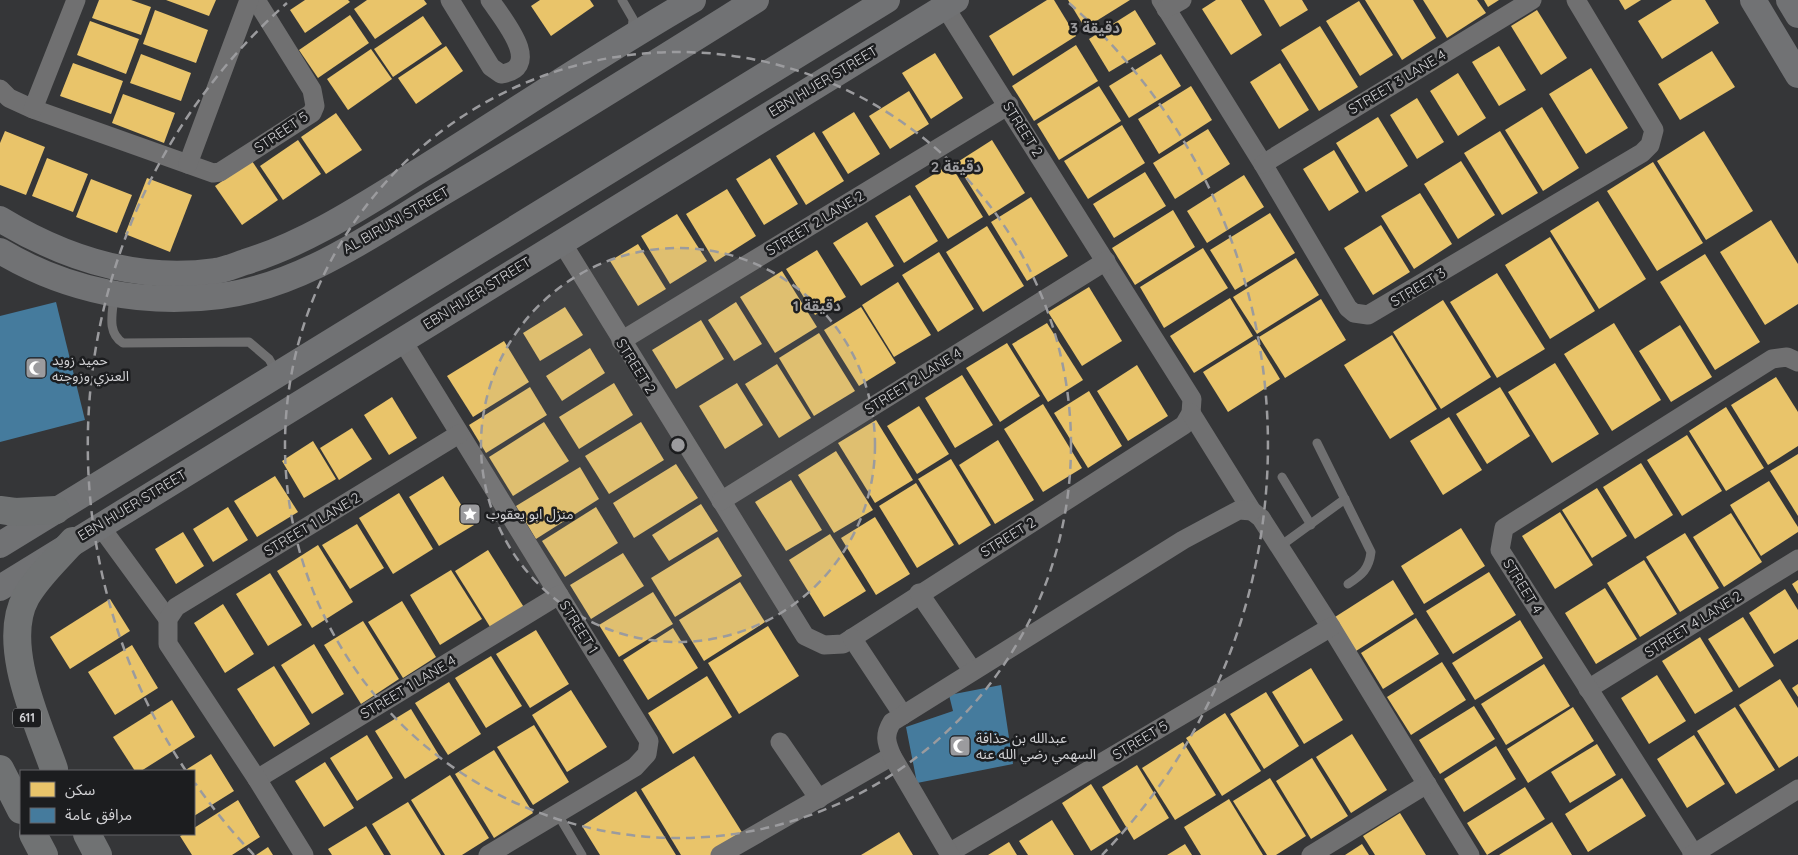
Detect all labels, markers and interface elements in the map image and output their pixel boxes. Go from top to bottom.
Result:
text: 3 دقيقة [1070,18,1120,37]
street label: EBN HIJER STREET [765,41,881,121]
street label: STREET 3 LANE 4 [1345,46,1449,118]
street label: STREET 2 [999,98,1047,160]
street label: STREET 5 [250,107,312,157]
text: 2 دقيقة [931,157,981,176]
street label: AL BIRUNI STREET [340,182,452,258]
street label: STREET 2 LANE 2 [762,186,868,259]
street label: EBN HIJER STREET [420,253,534,333]
street label: STREET 3 [1387,264,1449,310]
text: 1 دقيقة [793,296,841,315]
street label: STREET 2 [612,335,660,397]
street label: STREET 2 LANE 4 [861,344,965,418]
place label: حميد زويد العنزي وزوجته [52,351,129,387]
mosque icon: حميد زويد العنزي وزوجته [24,356,48,380]
centre of rings [669,436,687,454]
street label: EBN HIJER STREET [74,465,190,545]
street label: STREET 1 LANE 2 [261,488,364,560]
place icon: منزل ابو يعقوب [458,502,482,526]
place label: منزل ابو يعقوب [486,505,574,523]
street label: STREET 2 [977,513,1039,561]
street label: STREET 4 [1499,555,1547,617]
street label: STREET 4 LANE 2 [1641,587,1745,661]
street label: STREET 1 [556,597,602,657]
street label: STREET 1 LANE 4 [357,651,459,723]
road number: 611 [13,708,41,728]
street label: STREET 5 [1109,716,1171,764]
place label: عبدالله بن حذافة السهمي رضي الله عنه [976,729,1096,765]
mosque icon: عبدالله بن حذافة السهمي رضي الله عنه [948,734,972,758]
legend [20,770,195,835]
text: سكن [65,780,96,799]
text: مرافق عامة [65,805,132,825]

